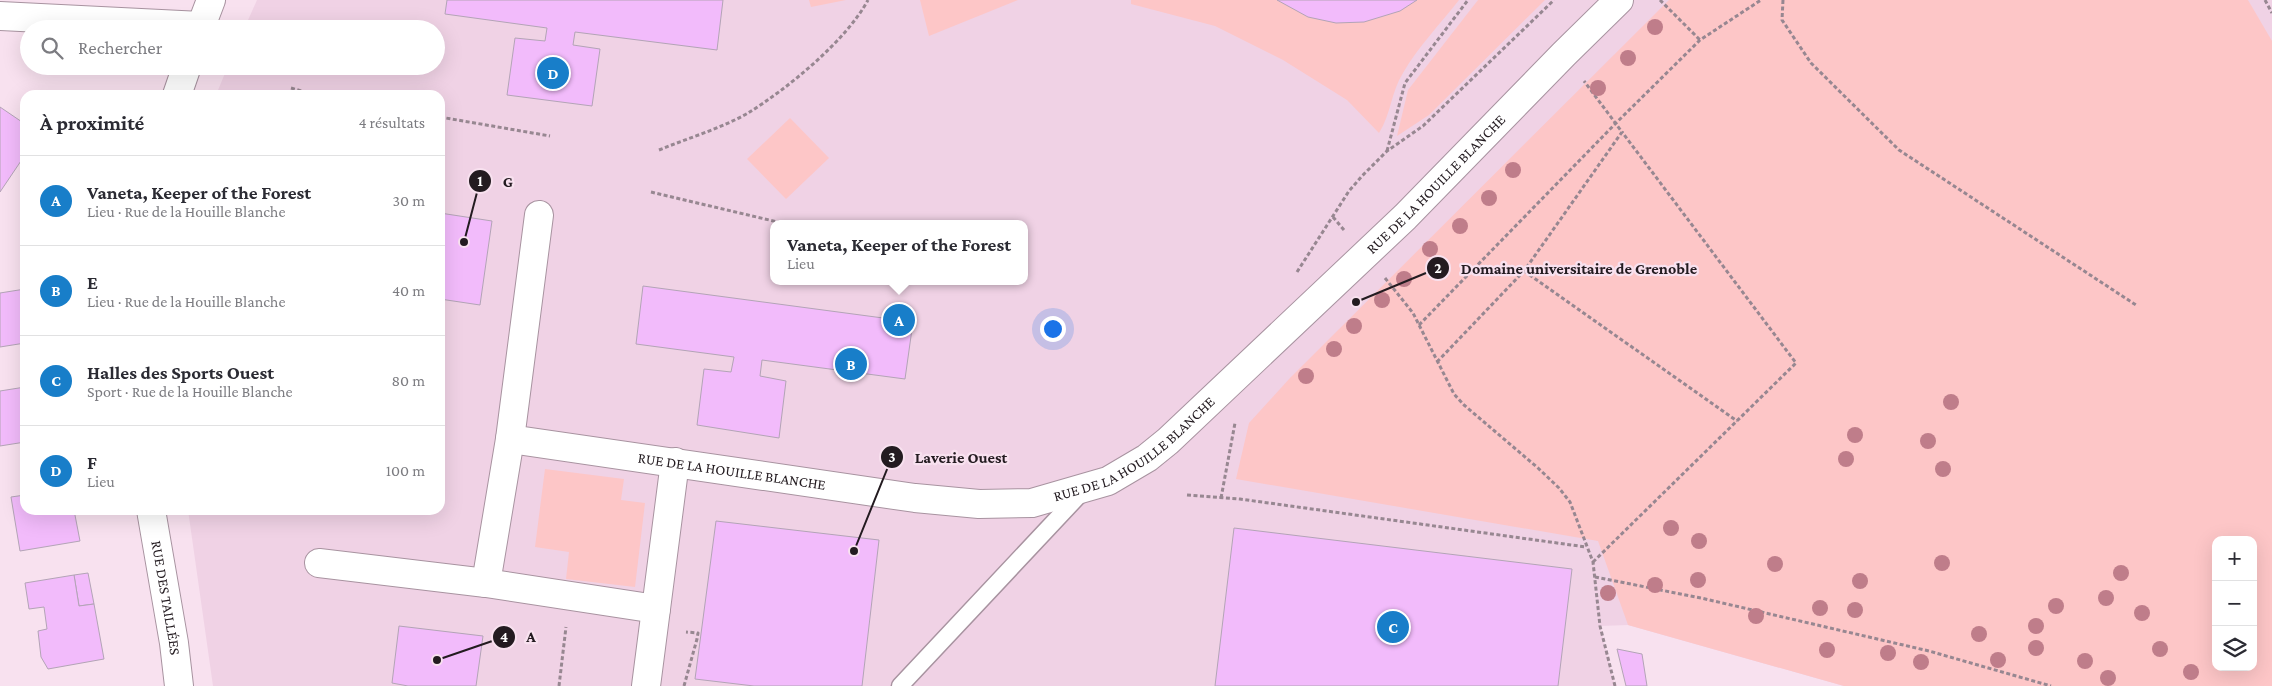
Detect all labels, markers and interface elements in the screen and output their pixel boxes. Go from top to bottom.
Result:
search box [20,20,445,75]
icon: search [38,34,66,62]
text: Rechercher [78,37,162,58]
pin: D [537,54,569,92]
text: À proximité [40,111,144,135]
street label: RUE DE LA HOUILLE BLANCHE [1363,111,1508,257]
text: 4 résultats [358,114,425,131]
callout: G [468,166,523,197]
text: 1 [477,173,483,189]
text: G [503,173,513,190]
text: Vaneta, Keeper of the Forest [87,182,311,203]
text: A [51,192,61,209]
text: 30 m [393,192,425,209]
text: Lieu · Rue de la Houille Blanche [87,203,285,220]
popup [770,220,1028,285]
text: Vaneta, Keeper of the Forest [787,234,1011,255]
callout: Domaine universitaire de Grenoble [1426,253,1707,284]
text: Lieu [787,255,815,272]
text: 2 [1434,260,1442,276]
text: Domaine universitaire de Grenoble [1461,260,1698,277]
text: E [87,272,98,293]
text: B [51,282,61,299]
text: 40 m [392,282,425,299]
text: Lieu · Rue de la Houille Blanche [87,293,285,310]
pin: A [883,301,915,339]
your location [1040,316,1066,342]
pin: B [835,345,867,383]
text: Halles des Sports Ouest [87,362,274,383]
text: C [51,372,61,389]
text: 80 m [391,372,425,389]
text: Sport · Rue de la Houille Blanche [87,383,293,400]
street label: RUE DE LA HOUILLE BLANCHE [1052,393,1218,504]
callout: Laverie Ouest [880,441,1017,472]
text: 3 [888,449,896,465]
text: Laverie Ouest [915,449,1008,466]
street label: RUE DE LA HOUILLE BLANCHE [637,450,827,493]
text: F [87,452,97,473]
text: D [50,462,62,479]
text: 100 m [386,462,425,479]
text: Lieu [87,473,115,490]
map controls [2212,536,2257,671]
button: + [2212,536,2257,581]
street label: RUE DES TAILLÉES [148,539,183,656]
button: − [2212,581,2257,626]
pin: C [1377,608,1409,646]
callout: A [491,621,546,652]
button: layers [2212,626,2257,671]
text: A [525,628,536,645]
text: 4 [500,629,508,645]

